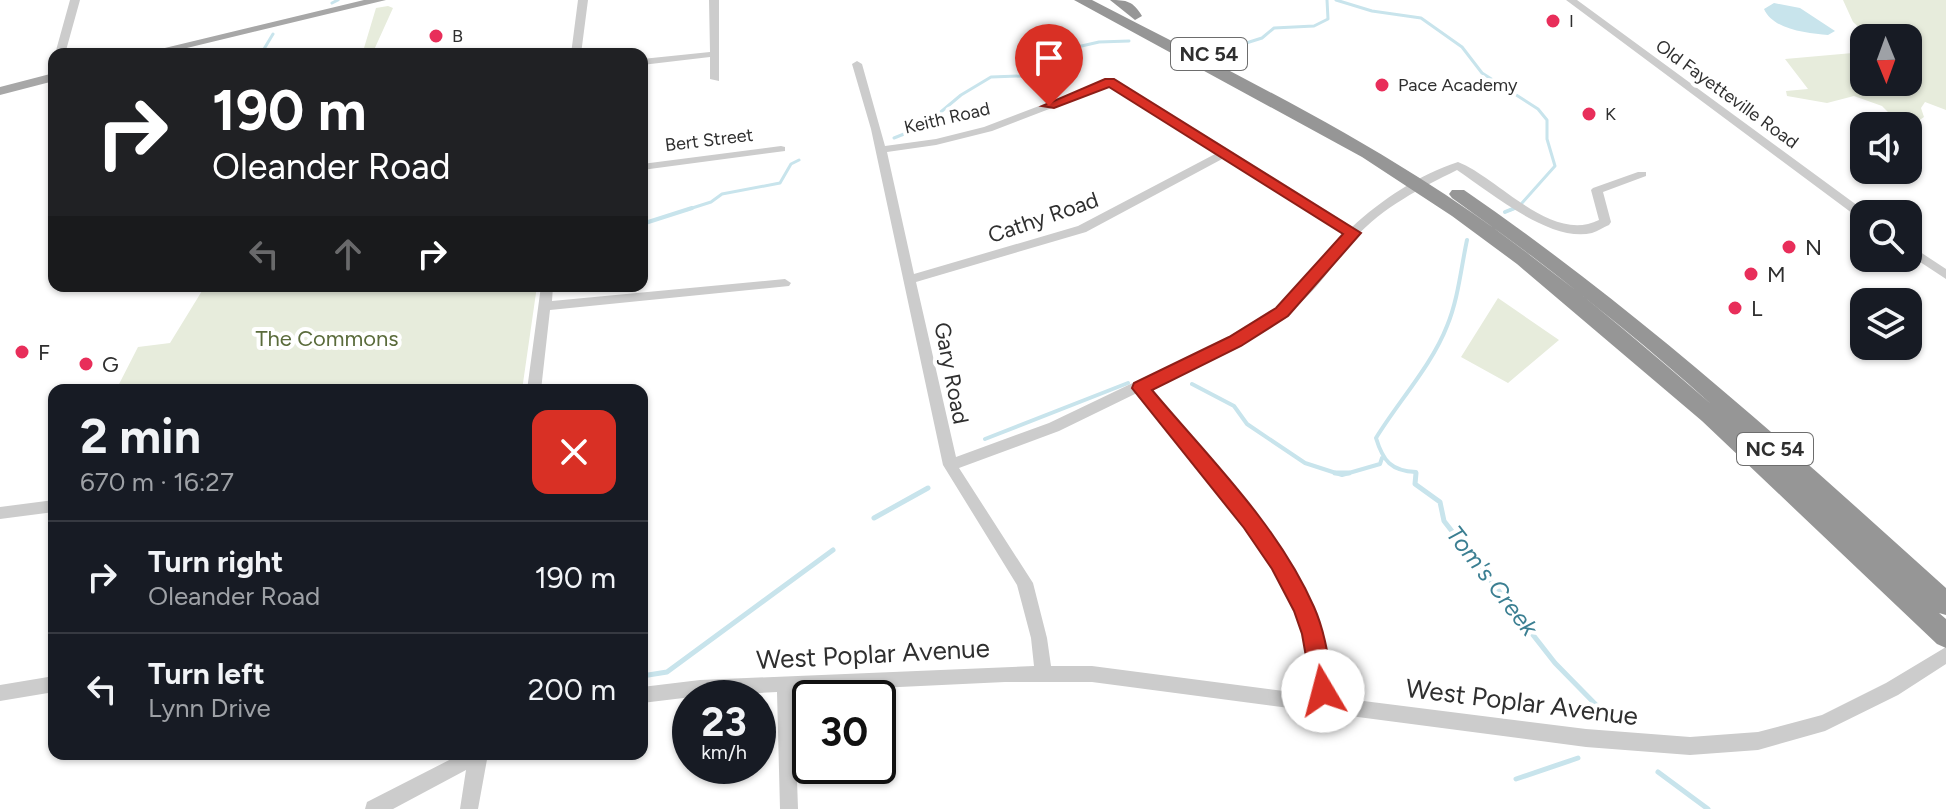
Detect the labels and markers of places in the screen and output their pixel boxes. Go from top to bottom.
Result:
place label: I [1569,10,1574,32]
marker: I [1544,12,1562,30]
pin [1015,24,1083,106]
place label: B [452,25,463,47]
marker: B [427,27,445,45]
place label: Pace Academy [1398,74,1518,96]
marker: Pace Academy [1373,76,1391,94]
place label: K [1605,103,1616,125]
marker: K [1580,105,1598,123]
place label: N [1805,234,1822,261]
marker: N [1780,238,1798,256]
place label: M [1767,261,1786,288]
marker: M [1742,265,1760,283]
place label: L [1751,295,1763,322]
marker: L [1726,299,1744,317]
place label: F [38,339,50,366]
marker: F [13,343,31,361]
place label: G [102,351,119,378]
marker: G [77,355,95,373]

